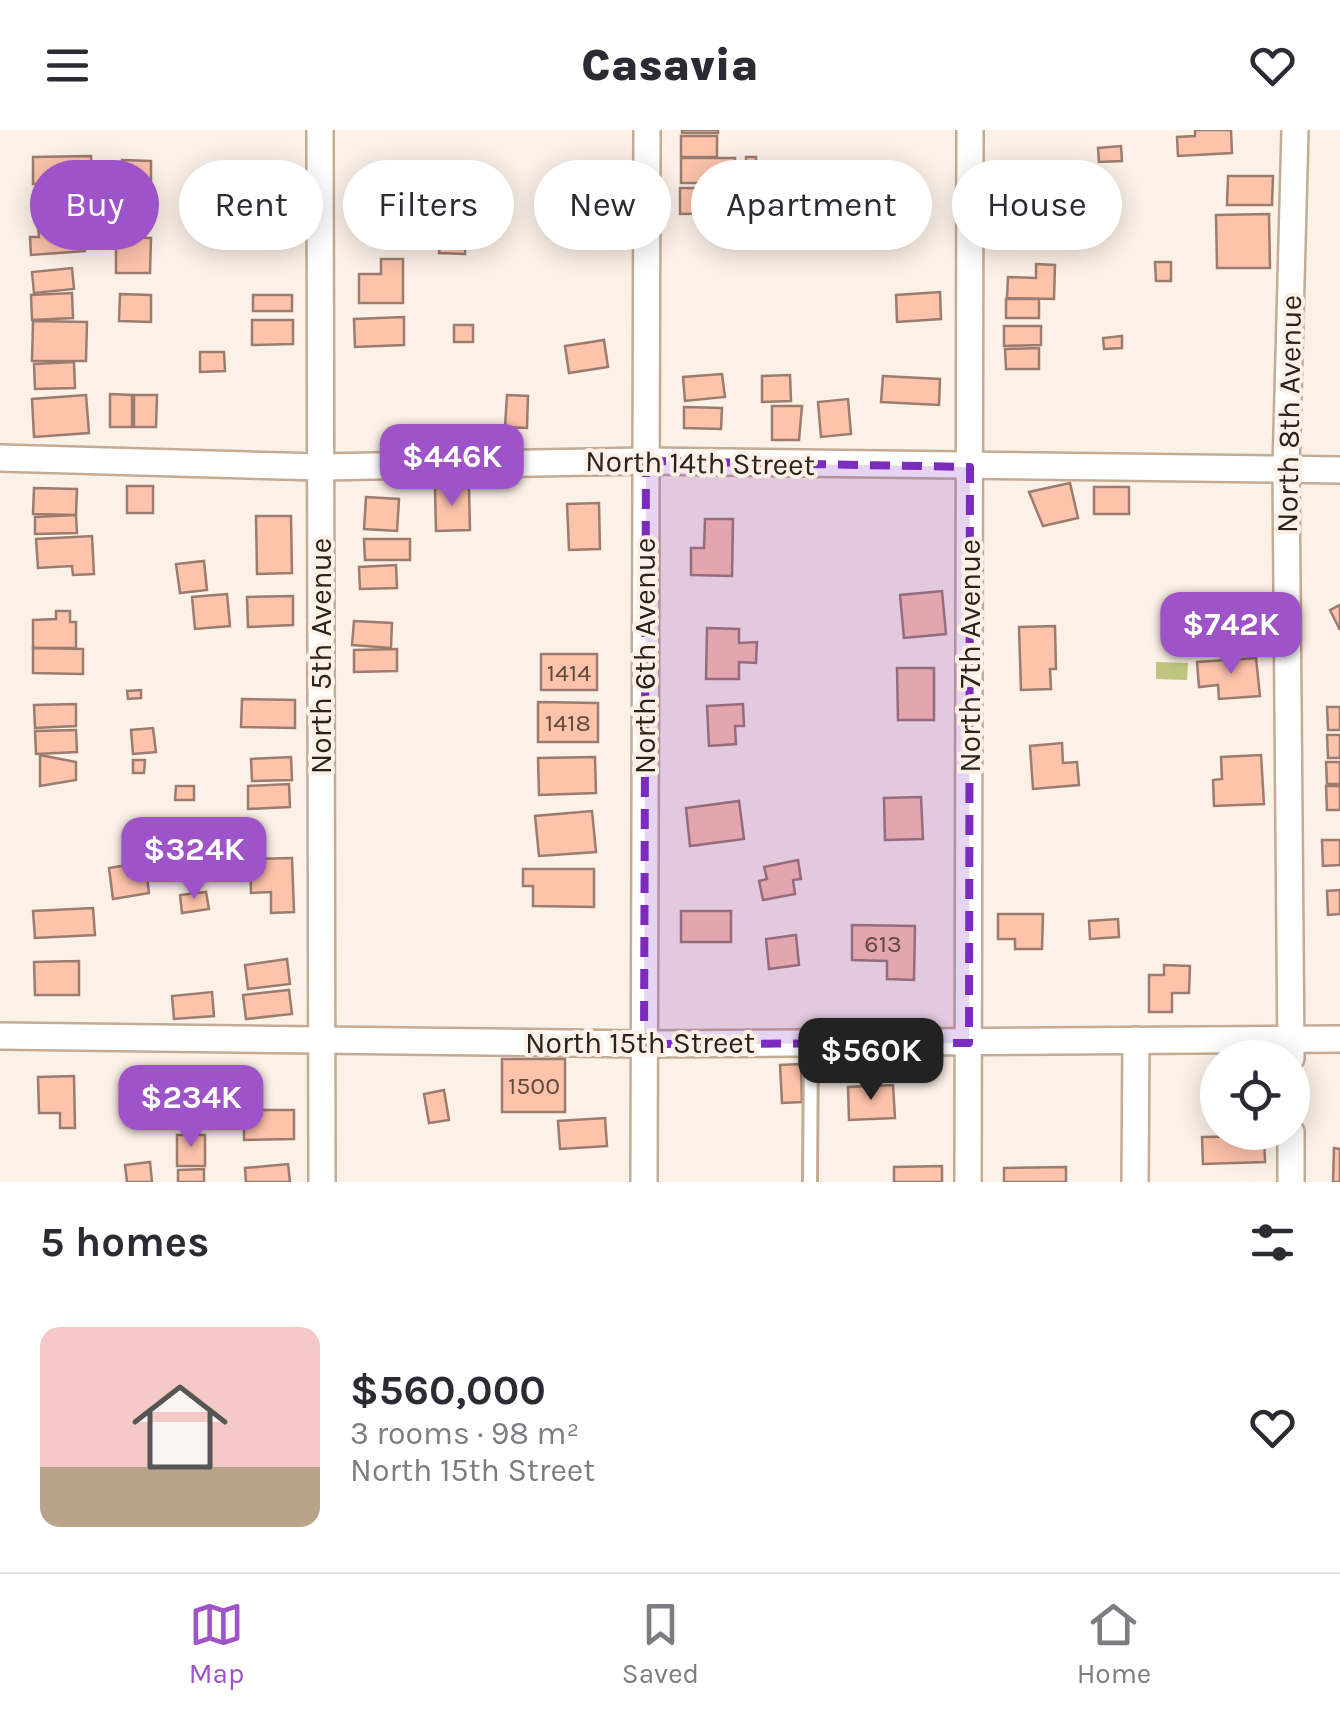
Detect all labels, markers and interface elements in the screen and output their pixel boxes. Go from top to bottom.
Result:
icon: menu [40,38,95,93]
icon: heart [1245,38,1300,93]
text: Casavia [581,39,759,91]
chip: Buy [30,160,159,250]
chip: Rent [179,160,323,250]
chip: Filters [343,160,514,250]
chip: New [534,160,671,250]
chip: Apartment [691,160,932,250]
chip: House [952,160,1122,250]
street label: North 8th Avenue [1269,295,1309,533]
pin: $446K [382,424,522,509]
text: $446K [402,438,502,475]
street label: North 14th Street [585,443,815,483]
street label: North 5th Avenue [303,538,339,774]
street label: North 6th Avenue [627,538,663,774]
street label: North 7th Avenue [952,539,988,773]
pin: $742K [1161,592,1301,677]
text: $742K [1182,606,1280,643]
house number: 1414 [547,658,591,687]
house number: 1418 [545,708,591,737]
pin: $324K [124,817,264,902]
text: $324K [143,831,245,868]
house number: 613 [864,929,902,958]
pin: $560K [801,1018,941,1103]
street label: North 15th Street [525,1025,755,1061]
text: $560K [820,1032,922,1069]
map controls [1200,1040,1310,1150]
button: locate [1200,1040,1310,1150]
pin: $234K [121,1065,261,1150]
house number: 1500 [508,1071,560,1100]
text: $234K [140,1079,242,1116]
icon: filters [1245,1215,1300,1270]
text: 5 homes [40,1217,209,1267]
text: $560,000 [350,1365,546,1415]
icon: home [120,1367,240,1487]
icon: heart [1245,1400,1300,1455]
text: 3 rooms · 98 m² [350,1415,579,1452]
text: North 15th Street [350,1452,595,1489]
tab: Map [189,1597,244,1690]
tab: Saved [622,1597,699,1690]
tab: Home [1077,1597,1151,1690]

